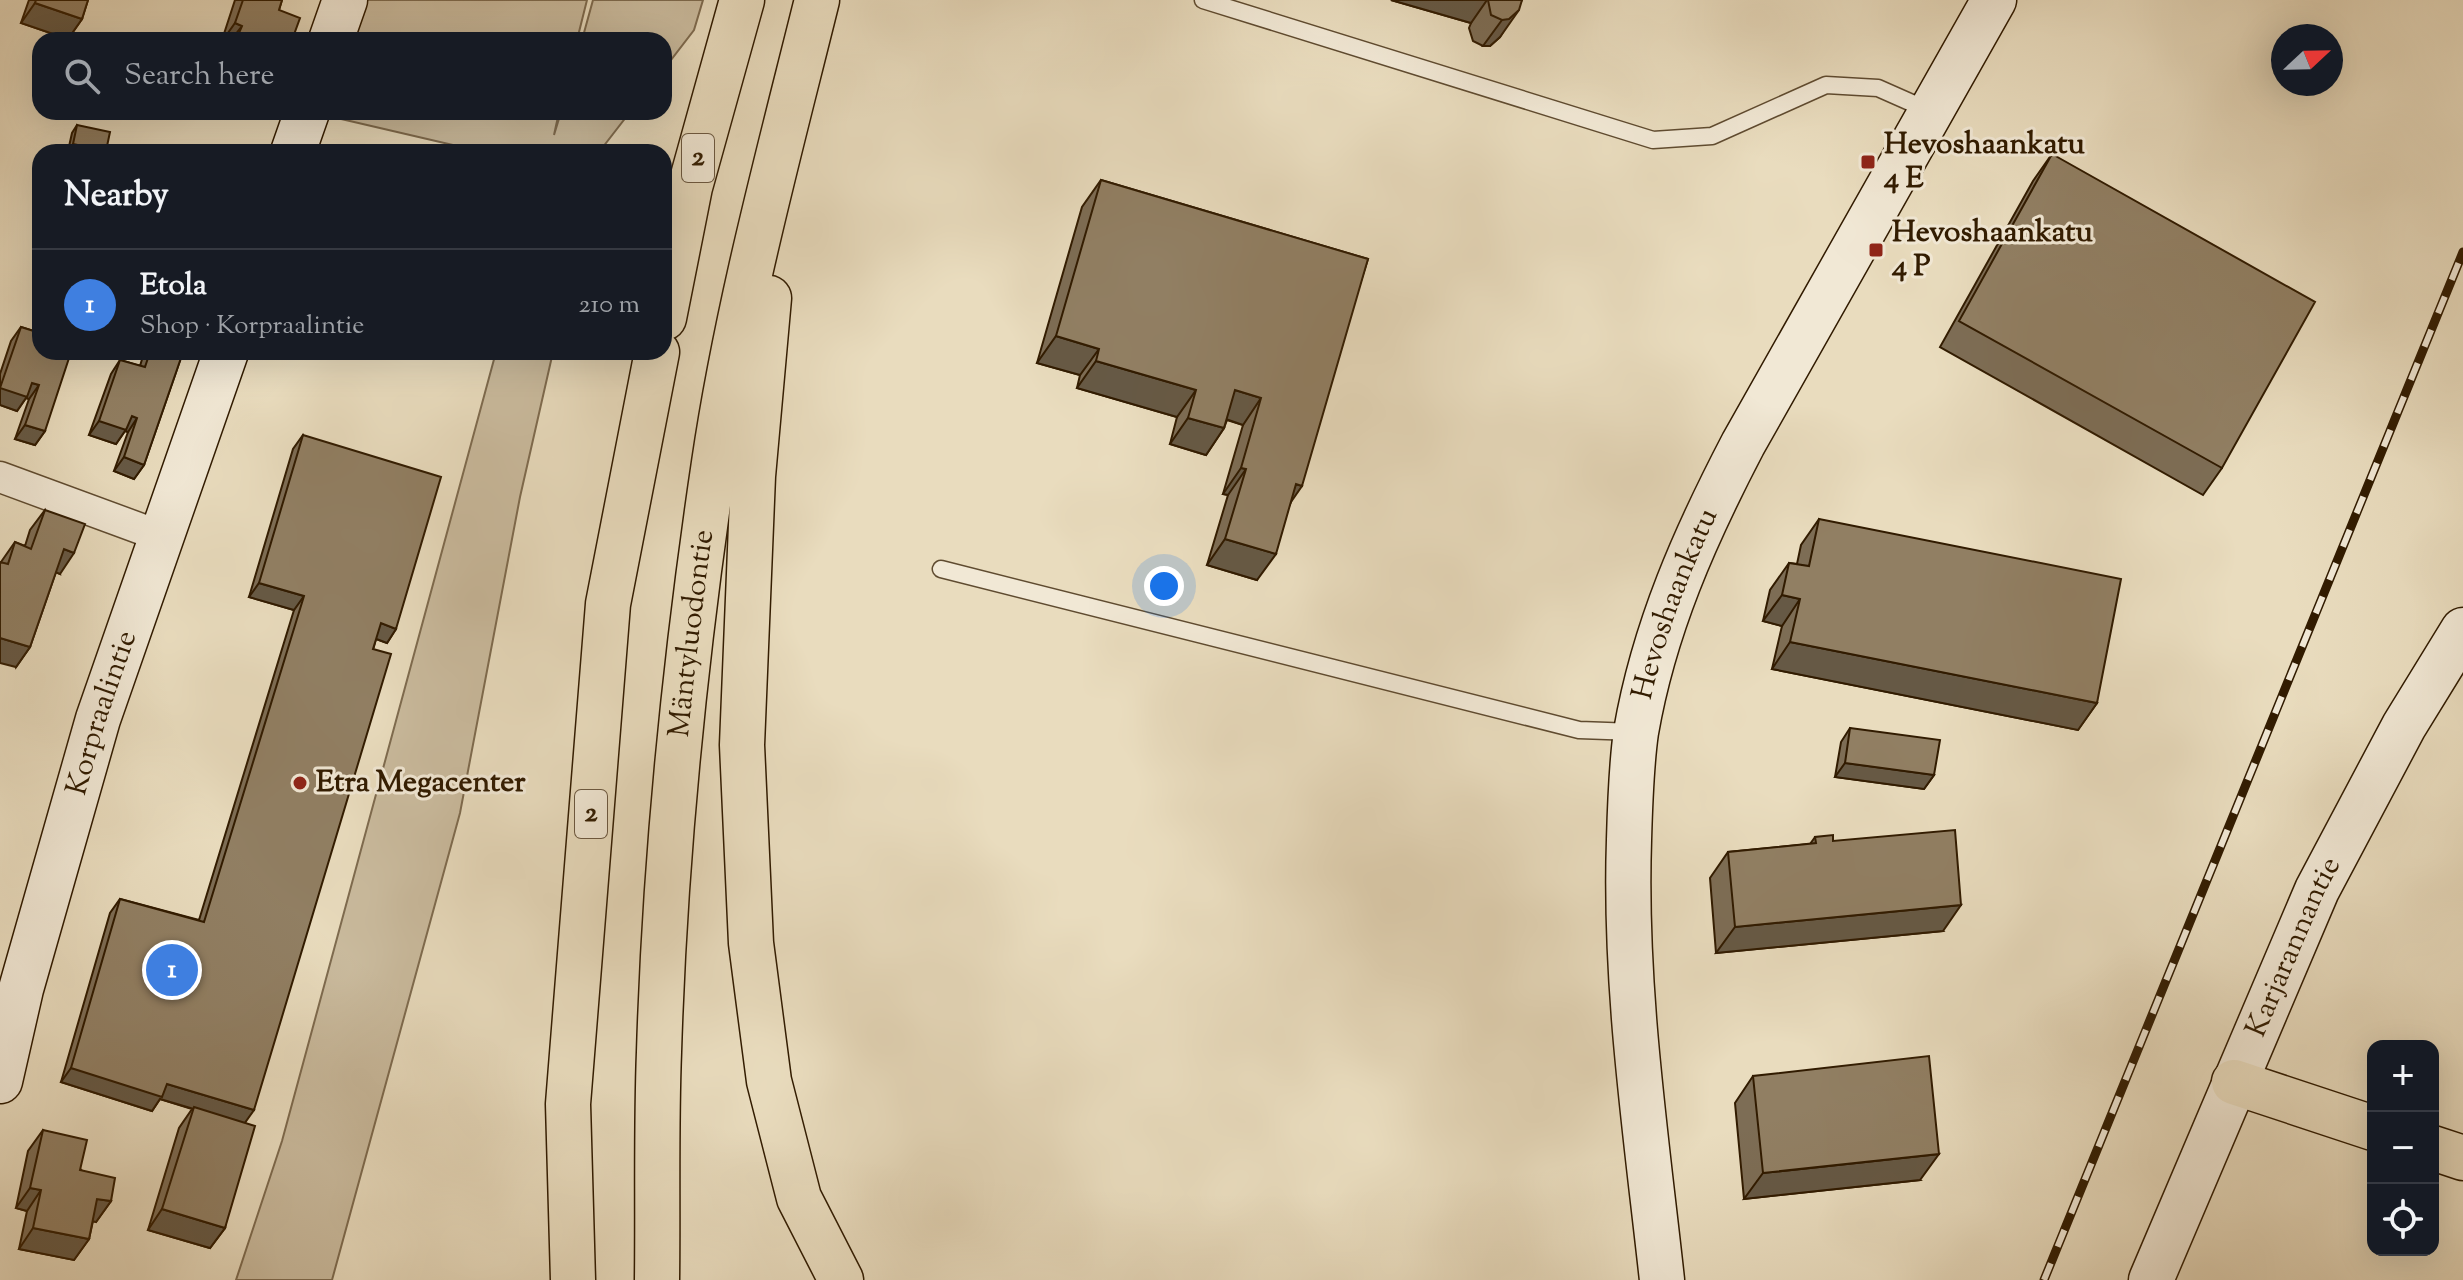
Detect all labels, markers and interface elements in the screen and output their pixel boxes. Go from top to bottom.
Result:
north arrow [2271,24,2343,96]
search box [32,32,672,120]
icon: search [60,54,104,98]
text: Search here [124,55,274,98]
place label: Hevoshaankatu 4 E [1883,124,2085,201]
road number: 2 [682,134,714,182]
marker: Hevoshaankatu 4 E [1859,153,1877,171]
text: Nearby [64,172,169,221]
place label: Hevoshaankatu 4 P [1891,212,2093,289]
marker: Hevoshaankatu 4 P [1867,241,1885,259]
text: Etola [140,265,207,308]
text: 1 [86,287,94,324]
text: 210 m [578,287,640,324]
text: Shop · Korpraalintie [140,308,364,345]
street label: Hevoshaankatu [1622,501,1729,704]
street label: Mäntyluodontie [658,527,726,739]
your location [1144,566,1184,606]
street label: Korpraalintie [56,625,149,800]
place label: Etra Megacenter [316,762,526,805]
marker: Etra Megacenter [291,774,309,792]
road number: 2 [575,790,607,838]
street label: Karjarannantie [2235,849,2352,1044]
pin: 1 [146,940,198,1000]
map controls [2367,1040,2439,1256]
button: + [2367,1040,2439,1112]
button: − [2367,1112,2439,1184]
button: locate [2367,1184,2439,1256]

